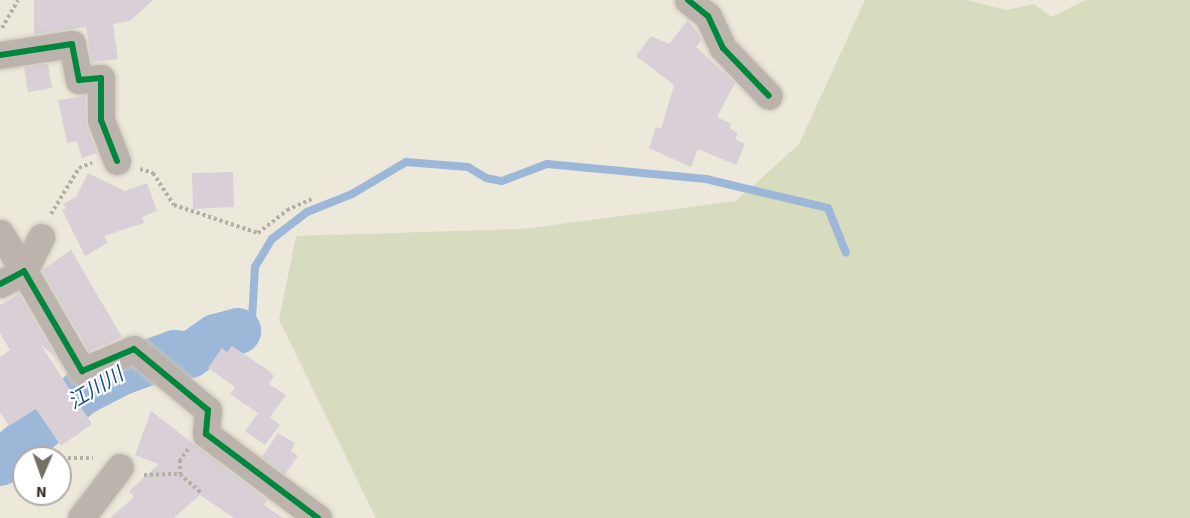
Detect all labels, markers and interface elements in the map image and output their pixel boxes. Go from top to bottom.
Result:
water label: 江川川 [64,363,128,415]
north arrow [12,446,72,506]
text: N [36,481,47,503]

